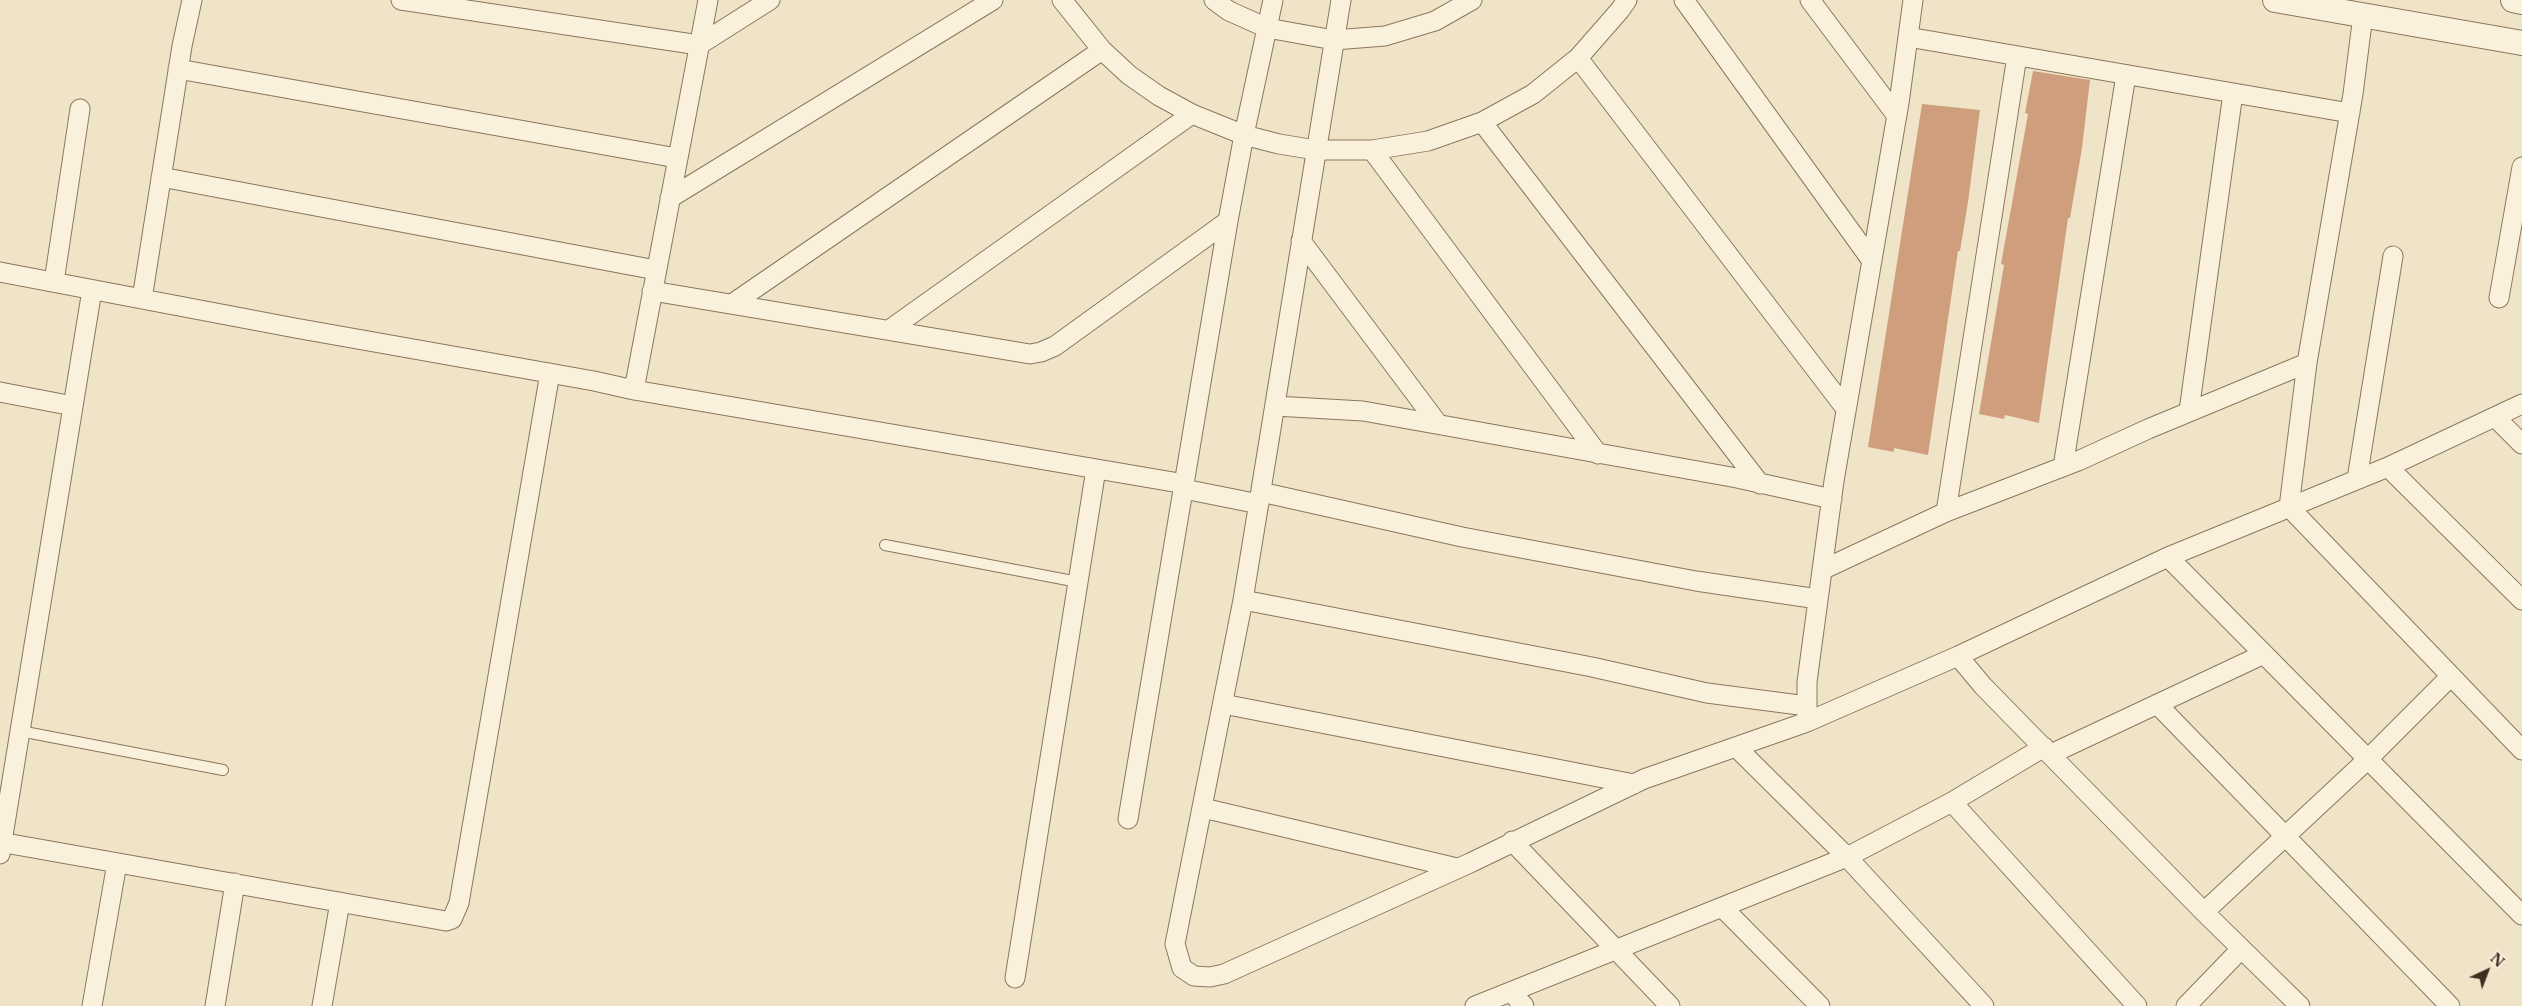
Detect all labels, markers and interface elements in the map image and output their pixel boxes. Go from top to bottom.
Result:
north arrow [2462,946,2512,996]
text: N [2486,949,2508,971]

